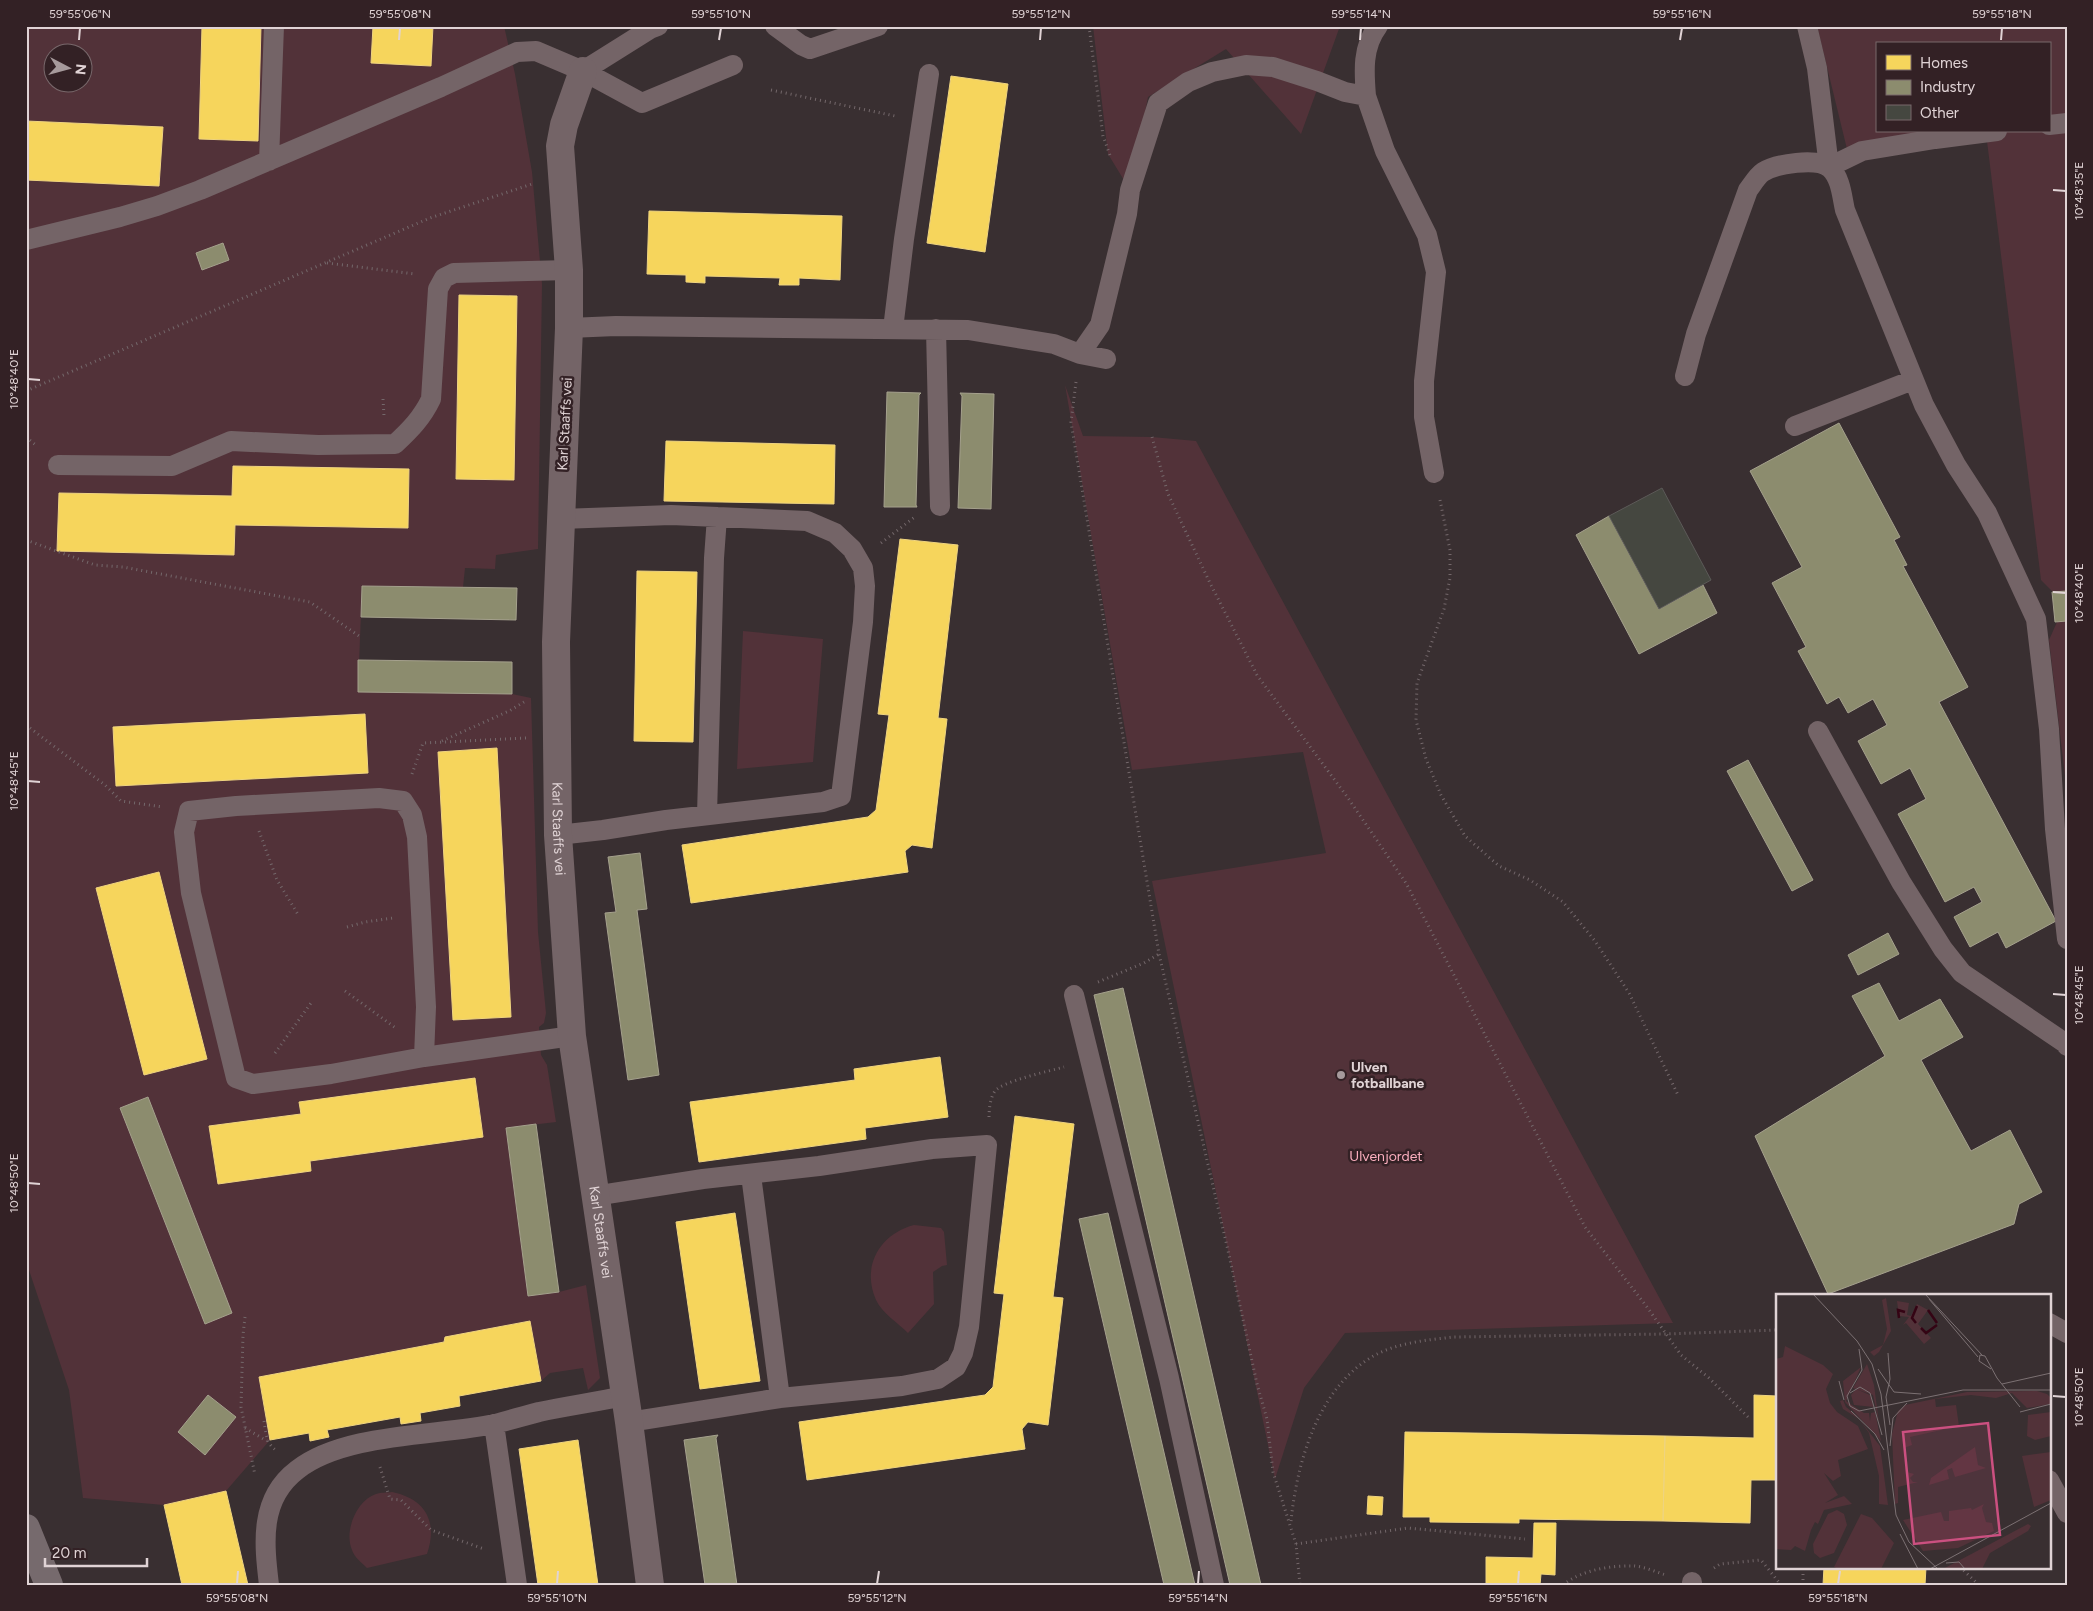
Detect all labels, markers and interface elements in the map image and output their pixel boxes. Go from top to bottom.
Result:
text: 59°55'06"N [49,7,111,21]
text: 59°55'08"N [369,7,431,21]
text: 59°55'10"N [691,7,751,21]
text: 59°55'12"N [1011,7,1071,21]
text: 59°55'14"N [1331,7,1391,21]
text: 59°55'16"N [1652,7,1712,21]
text: 59°55'18"N [1972,7,2032,21]
north arrow [42,42,92,92]
legend [1876,42,2050,132]
text: Homes [1920,54,1968,72]
text: N [71,63,89,76]
text: Industry [1920,78,1975,96]
text: Other [1920,104,1959,122]
text: 10°48'35"E [2072,162,2086,220]
text: 10°48'40"E [7,349,21,409]
street label: Karl Staaffs vei [554,377,576,471]
text: 10°48'40"E [2072,563,2086,623]
text: 10°48'45"E [7,751,21,811]
street label: Karl Staaffs vei [549,782,569,876]
text: 10°48'45"E [2072,965,2086,1025]
place label: Ulven fotballbane [1351,1059,1425,1092]
marker: Ulven fotballbane [1335,1069,1347,1081]
park label: Ulvenjordet [1349,1148,1423,1165]
text: 10°48'50"E [7,1153,21,1213]
street label: Karl Staaffs vei [586,1185,616,1280]
inset map [1776,1294,2050,1568]
text: 10°48'50"E [2072,1367,2086,1427]
scale bar [45,1536,148,1568]
text: 20 m [52,1544,86,1562]
text: 59°55'08"N [206,1591,268,1605]
text: 59°55'10"N [527,1591,587,1605]
text: 59°55'12"N [847,1591,907,1605]
text: 59°55'14"N [1168,1591,1228,1605]
text: 59°55'16"N [1488,1591,1548,1605]
text: 59°55'18"N [1808,1591,1868,1605]

